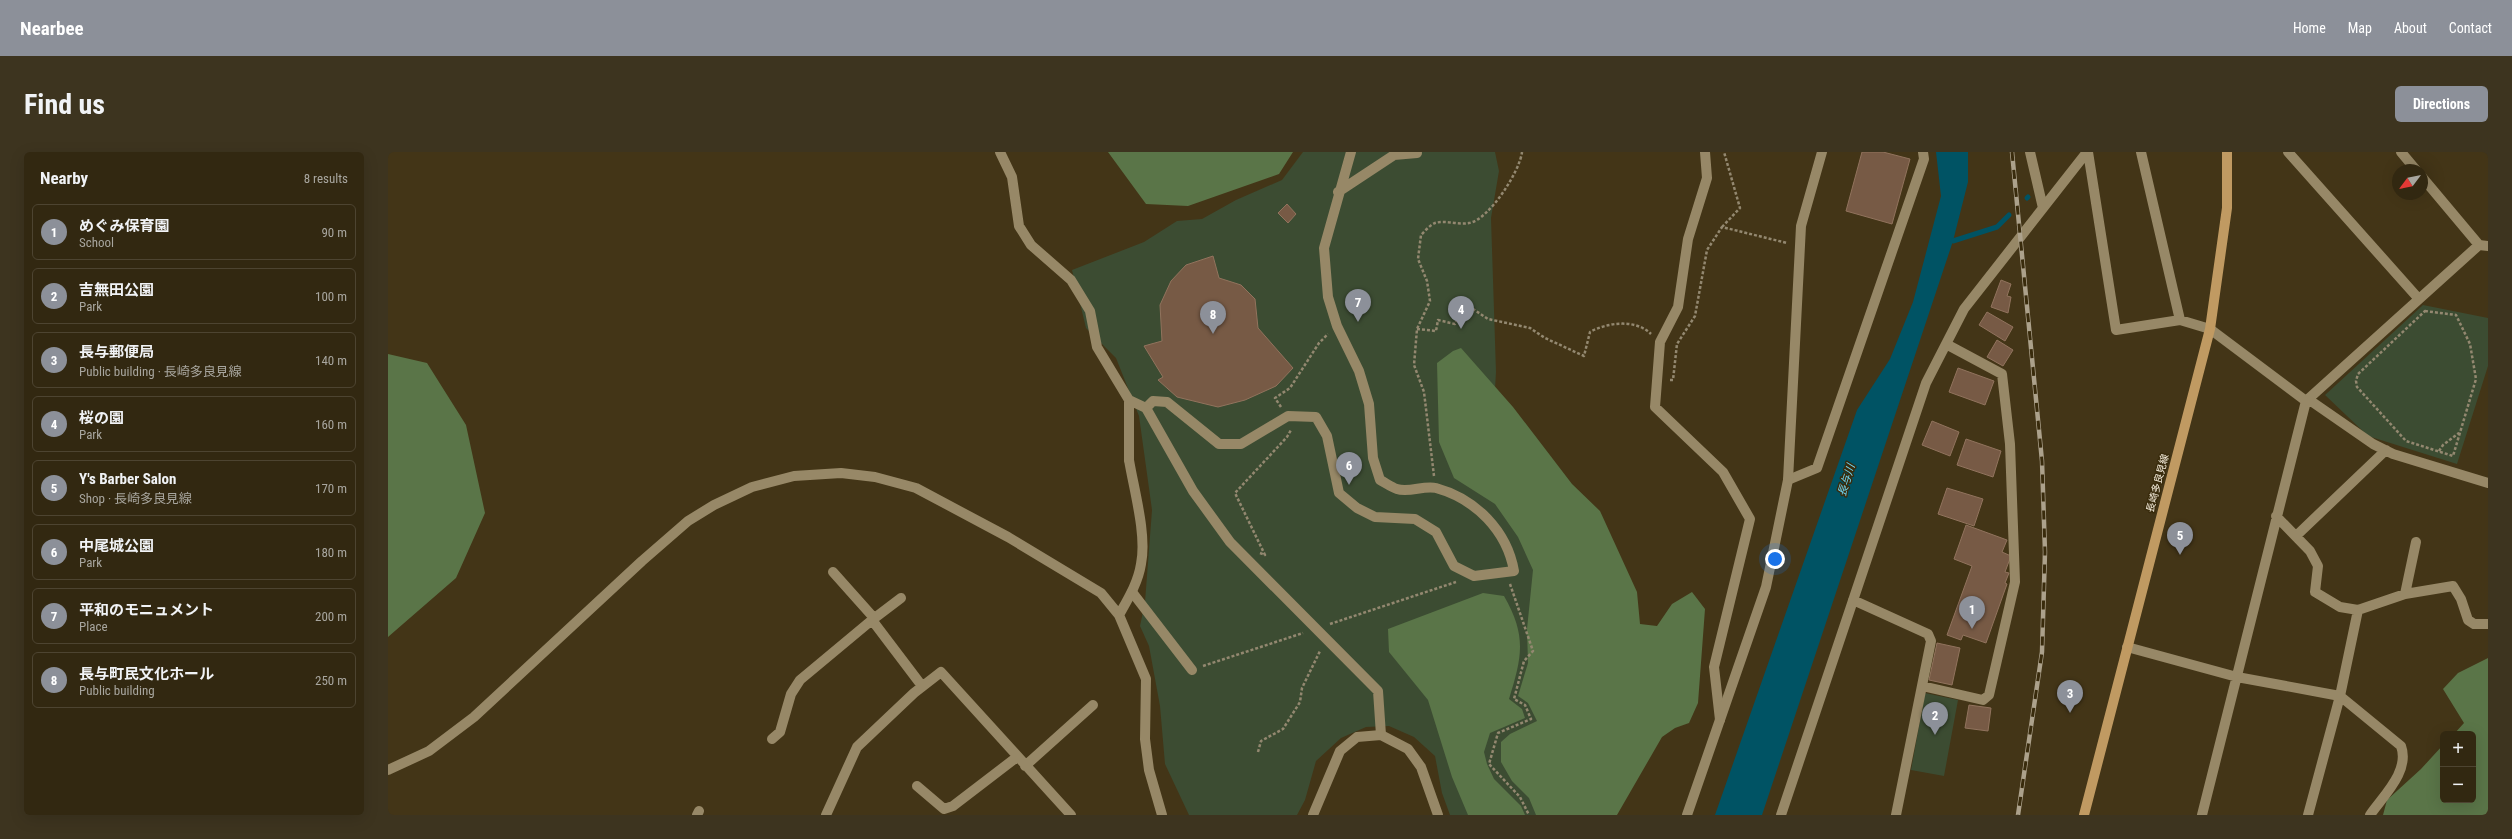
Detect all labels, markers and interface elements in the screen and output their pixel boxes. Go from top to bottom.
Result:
text: Nearbee [20,17,84,40]
text: Home [2293,20,2326,36]
text: Map [2348,20,2372,36]
text: About [2394,20,2427,36]
text: Contact [2449,20,2492,36]
button: Directions [2395,86,2488,122]
text: Find us [24,88,105,121]
north arrow [2392,164,2428,200]
text: Nearby [40,168,88,188]
text: 8 results [304,171,348,186]
text: めぐみ保育園 [79,217,169,235]
text: 1 [51,225,57,240]
text: 90 m [321,225,347,240]
text: School [79,235,114,250]
text: 吉無田公園 [79,281,154,299]
text: 2 [51,289,57,304]
text: 100 m [315,289,347,304]
pin: 7 [1345,289,1371,322]
pin: 4 [1448,296,1474,329]
text: Park [79,299,102,314]
pin: 8 [1200,301,1226,334]
text: 長与郵便局 [79,343,154,361]
text: 3 [51,353,57,368]
text: 140 m [315,353,347,368]
text: Public building · 長崎多良見線 [79,364,242,379]
text: 桜の園 [79,409,124,427]
text: 4 [51,417,57,432]
text: 160 m [315,417,347,432]
text: Park [79,427,102,442]
pin: 6 [1336,452,1362,485]
street label: 長崎多良見線 [2144,453,2171,514]
water label: 長与川 [1835,462,1858,498]
text: Y's Barber Salon [79,470,176,488]
text: 5 [51,481,57,496]
text: 170 m [315,481,347,496]
text: Shop · 長崎多良見線 [79,491,192,506]
pin: 5 [2167,522,2193,555]
text: 中尾城公園 [79,537,154,555]
text: 6 [51,545,57,560]
text: 180 m [315,545,347,560]
your location [1765,549,1785,569]
text: Park [79,555,102,570]
pin: 1 [1959,596,1985,629]
text: 平和のモニュメント [79,601,214,619]
text: 7 [51,609,57,624]
text: 200 m [315,609,347,624]
text: Place [79,619,108,634]
text: 長与町民文化ホール [79,665,214,683]
text: 8 [51,673,57,688]
text: 250 m [315,673,347,688]
pin: 3 [2057,680,2083,713]
text: Public building [79,683,155,698]
pin: 2 [1922,702,1948,735]
map controls [2440,731,2476,803]
button: + [2440,731,2476,767]
button: − [2440,767,2476,803]

